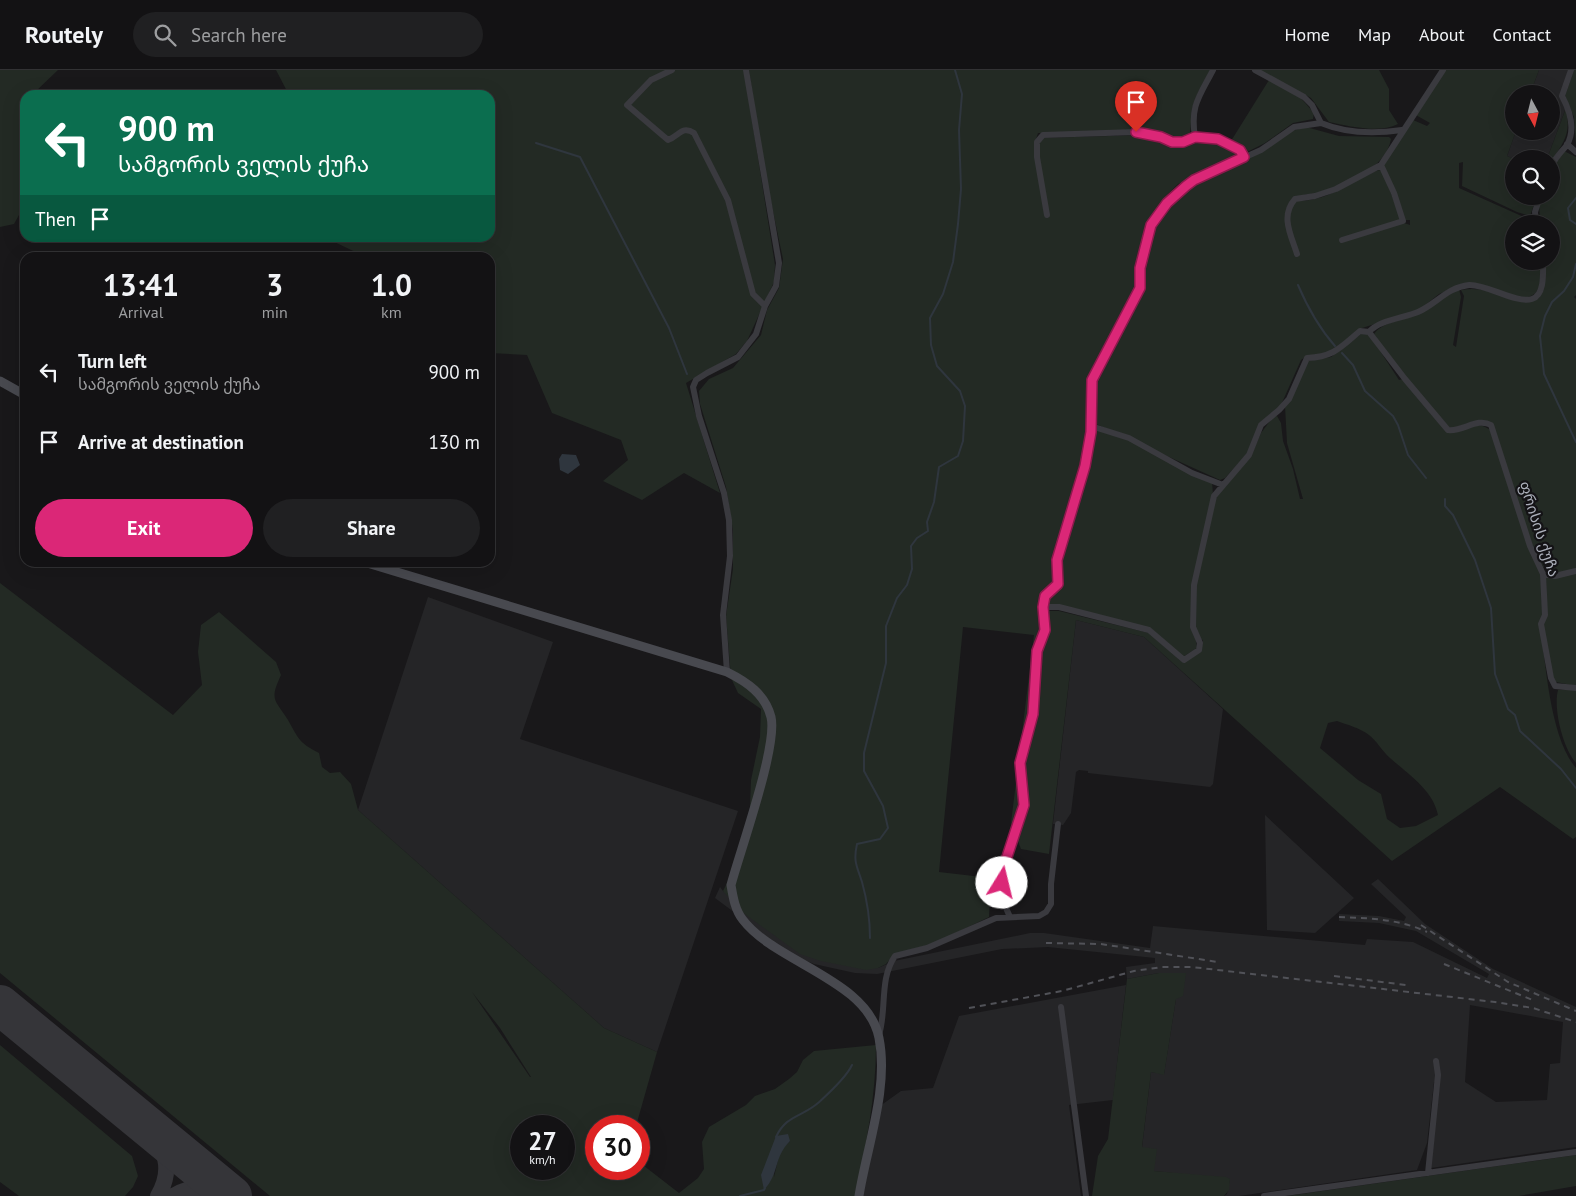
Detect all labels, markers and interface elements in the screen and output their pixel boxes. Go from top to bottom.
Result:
search box [133,12,483,57]
text: Routely [25,19,103,50]
icon: search [151,21,179,49]
text: Search here [191,23,287,47]
text: Home [1284,23,1330,46]
text: Map [1358,23,1391,46]
text: About [1419,23,1465,46]
text: Contact [1493,23,1551,46]
pin [1115,81,1157,132]
north arrow [1505,85,1560,140]
map controls [1505,85,1560,270]
icon: arrive [1122,88,1150,116]
text: 900 m [118,105,215,151]
icon: left [35,110,100,175]
text: სამგორის ველის ქუჩა [118,150,369,178]
button: search [1505,150,1560,205]
icon: arrive [86,205,114,233]
text: Then [35,207,76,231]
button: layers [1505,215,1560,270]
text: 13:41 [103,265,179,304]
text: 3 [266,265,283,304]
text: 1.0 [371,265,412,304]
text: Arrival [118,302,163,322]
text: min [262,302,288,322]
text: km [381,302,402,322]
text: Turn left [78,349,147,373]
icon: left [35,358,63,386]
text: 900 m [428,360,480,384]
text: სამგორის ველის ქუჩა [78,374,261,394]
icon: arrive [35,428,63,456]
text: Arrive at destination [78,430,244,454]
text: 130 m [428,430,480,454]
street label: ფრისის ქუჩა [1515,479,1564,579]
button: Exit [35,499,253,557]
button: Share [263,499,480,557]
position arrow [975,856,1027,908]
speed limit sign: 30 [585,1115,650,1180]
text: 27 [528,1125,557,1157]
text: km/h [529,1152,556,1167]

